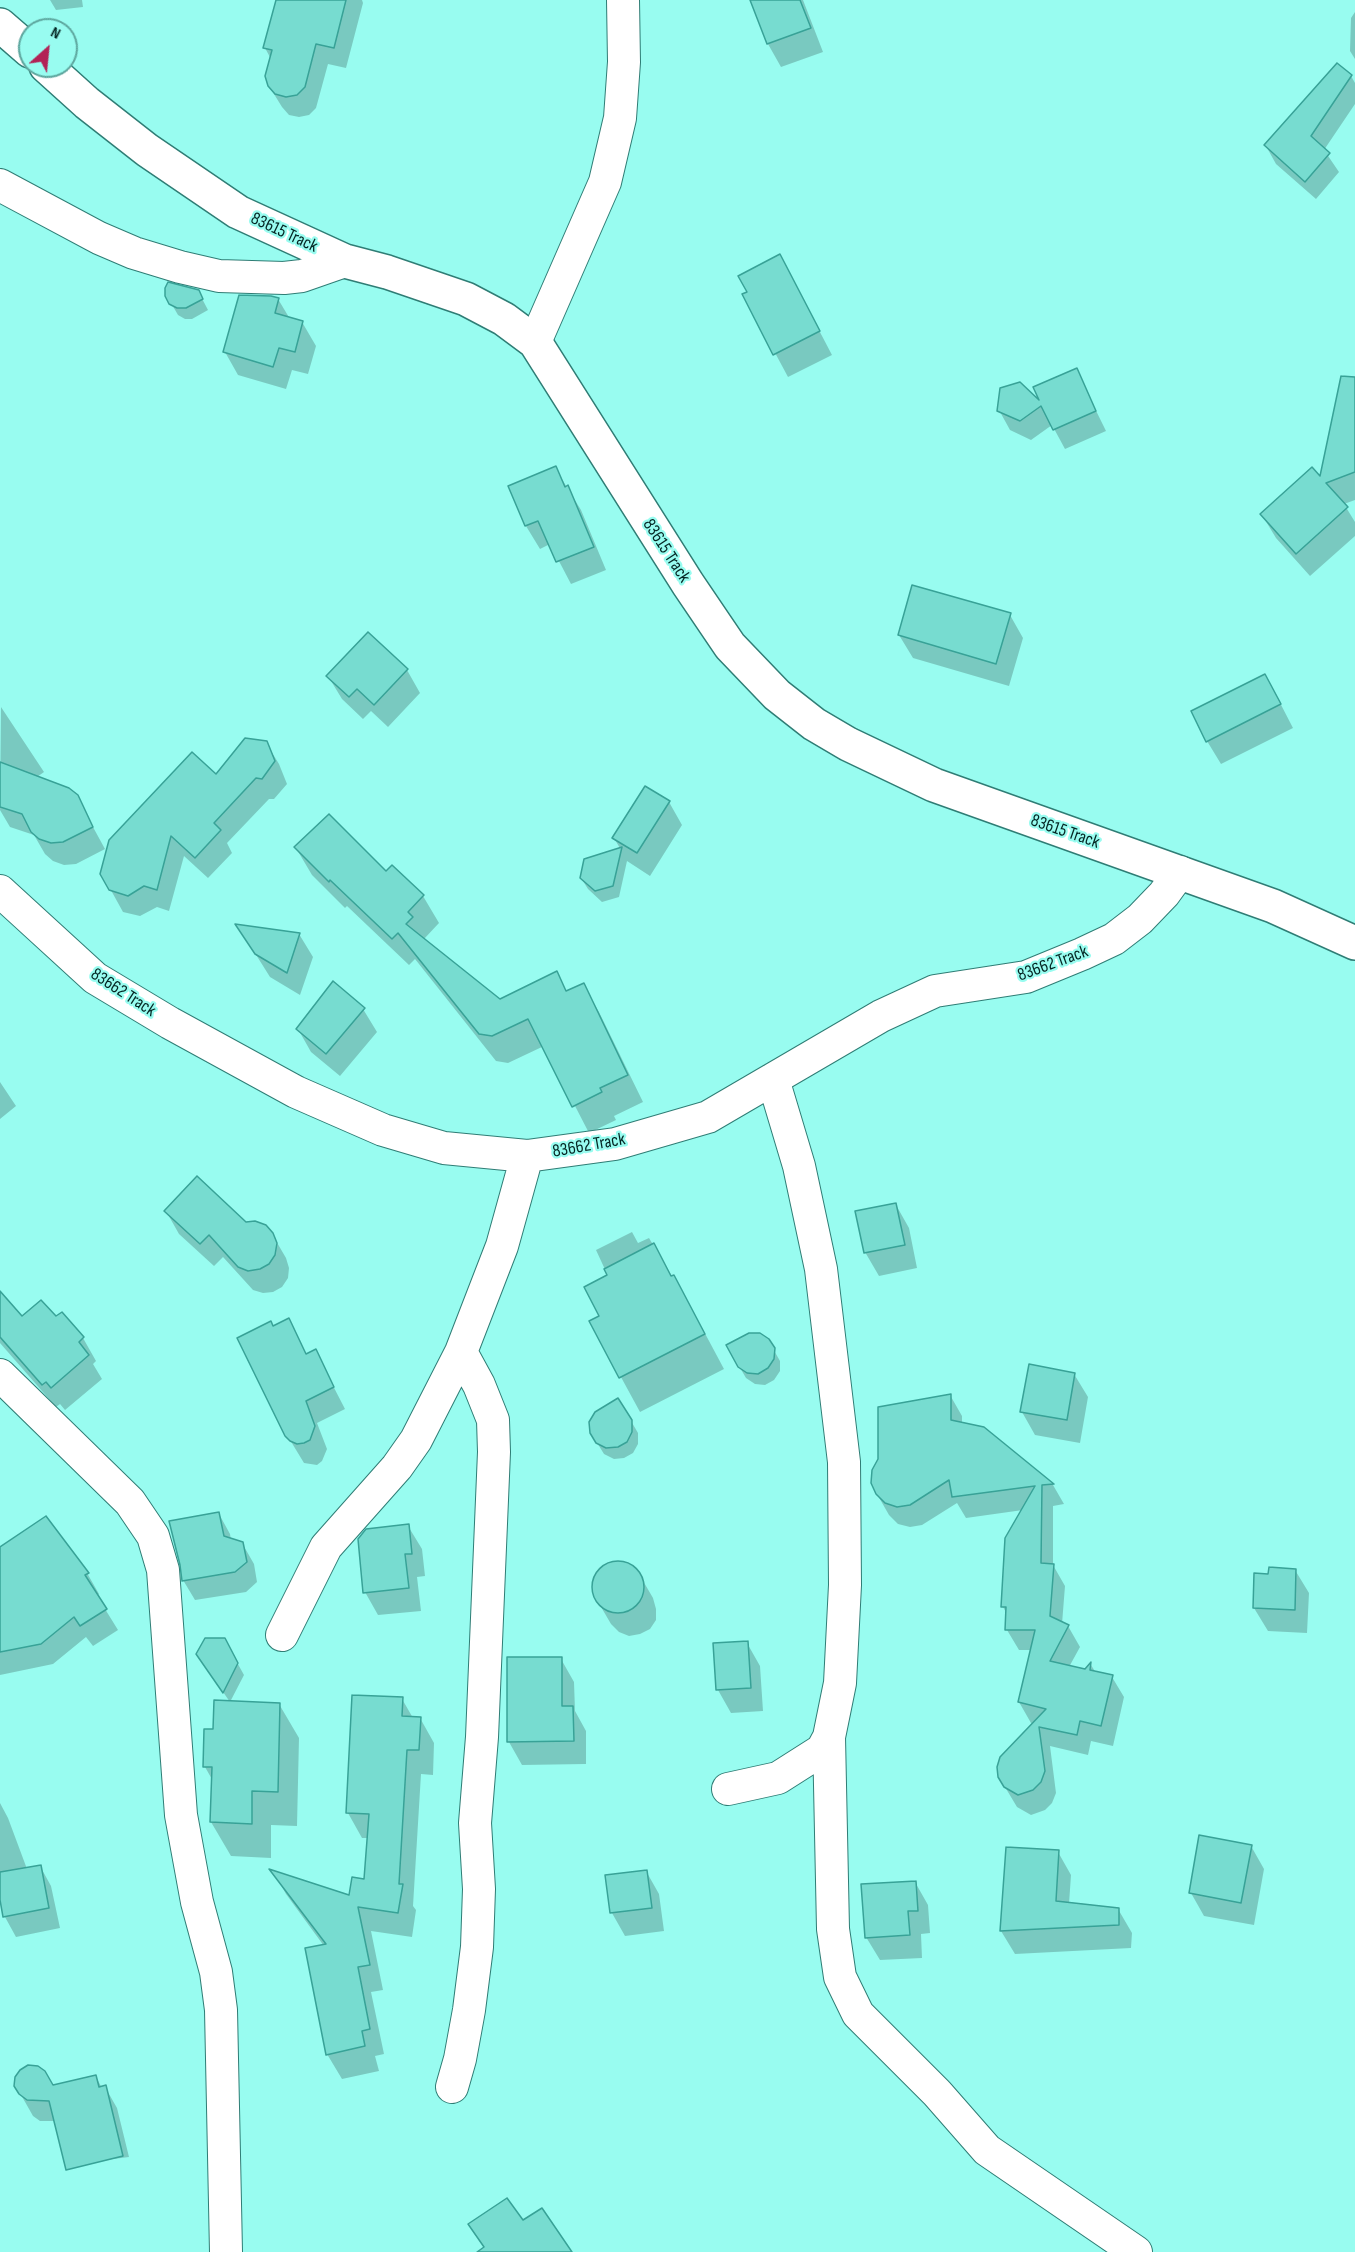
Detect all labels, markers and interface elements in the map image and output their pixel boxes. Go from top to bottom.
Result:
north arrow [18,18,78,78]
text: N [47,23,64,44]
street label: 83615 Track [247,208,321,258]
street label: 83615 Track [637,515,695,587]
street label: 83615 Track [1028,810,1102,854]
street label: 83662 Track [1015,941,1091,987]
street label: 83662 Track [86,964,160,1022]
street label: 83662 Track [551,1129,627,1163]

